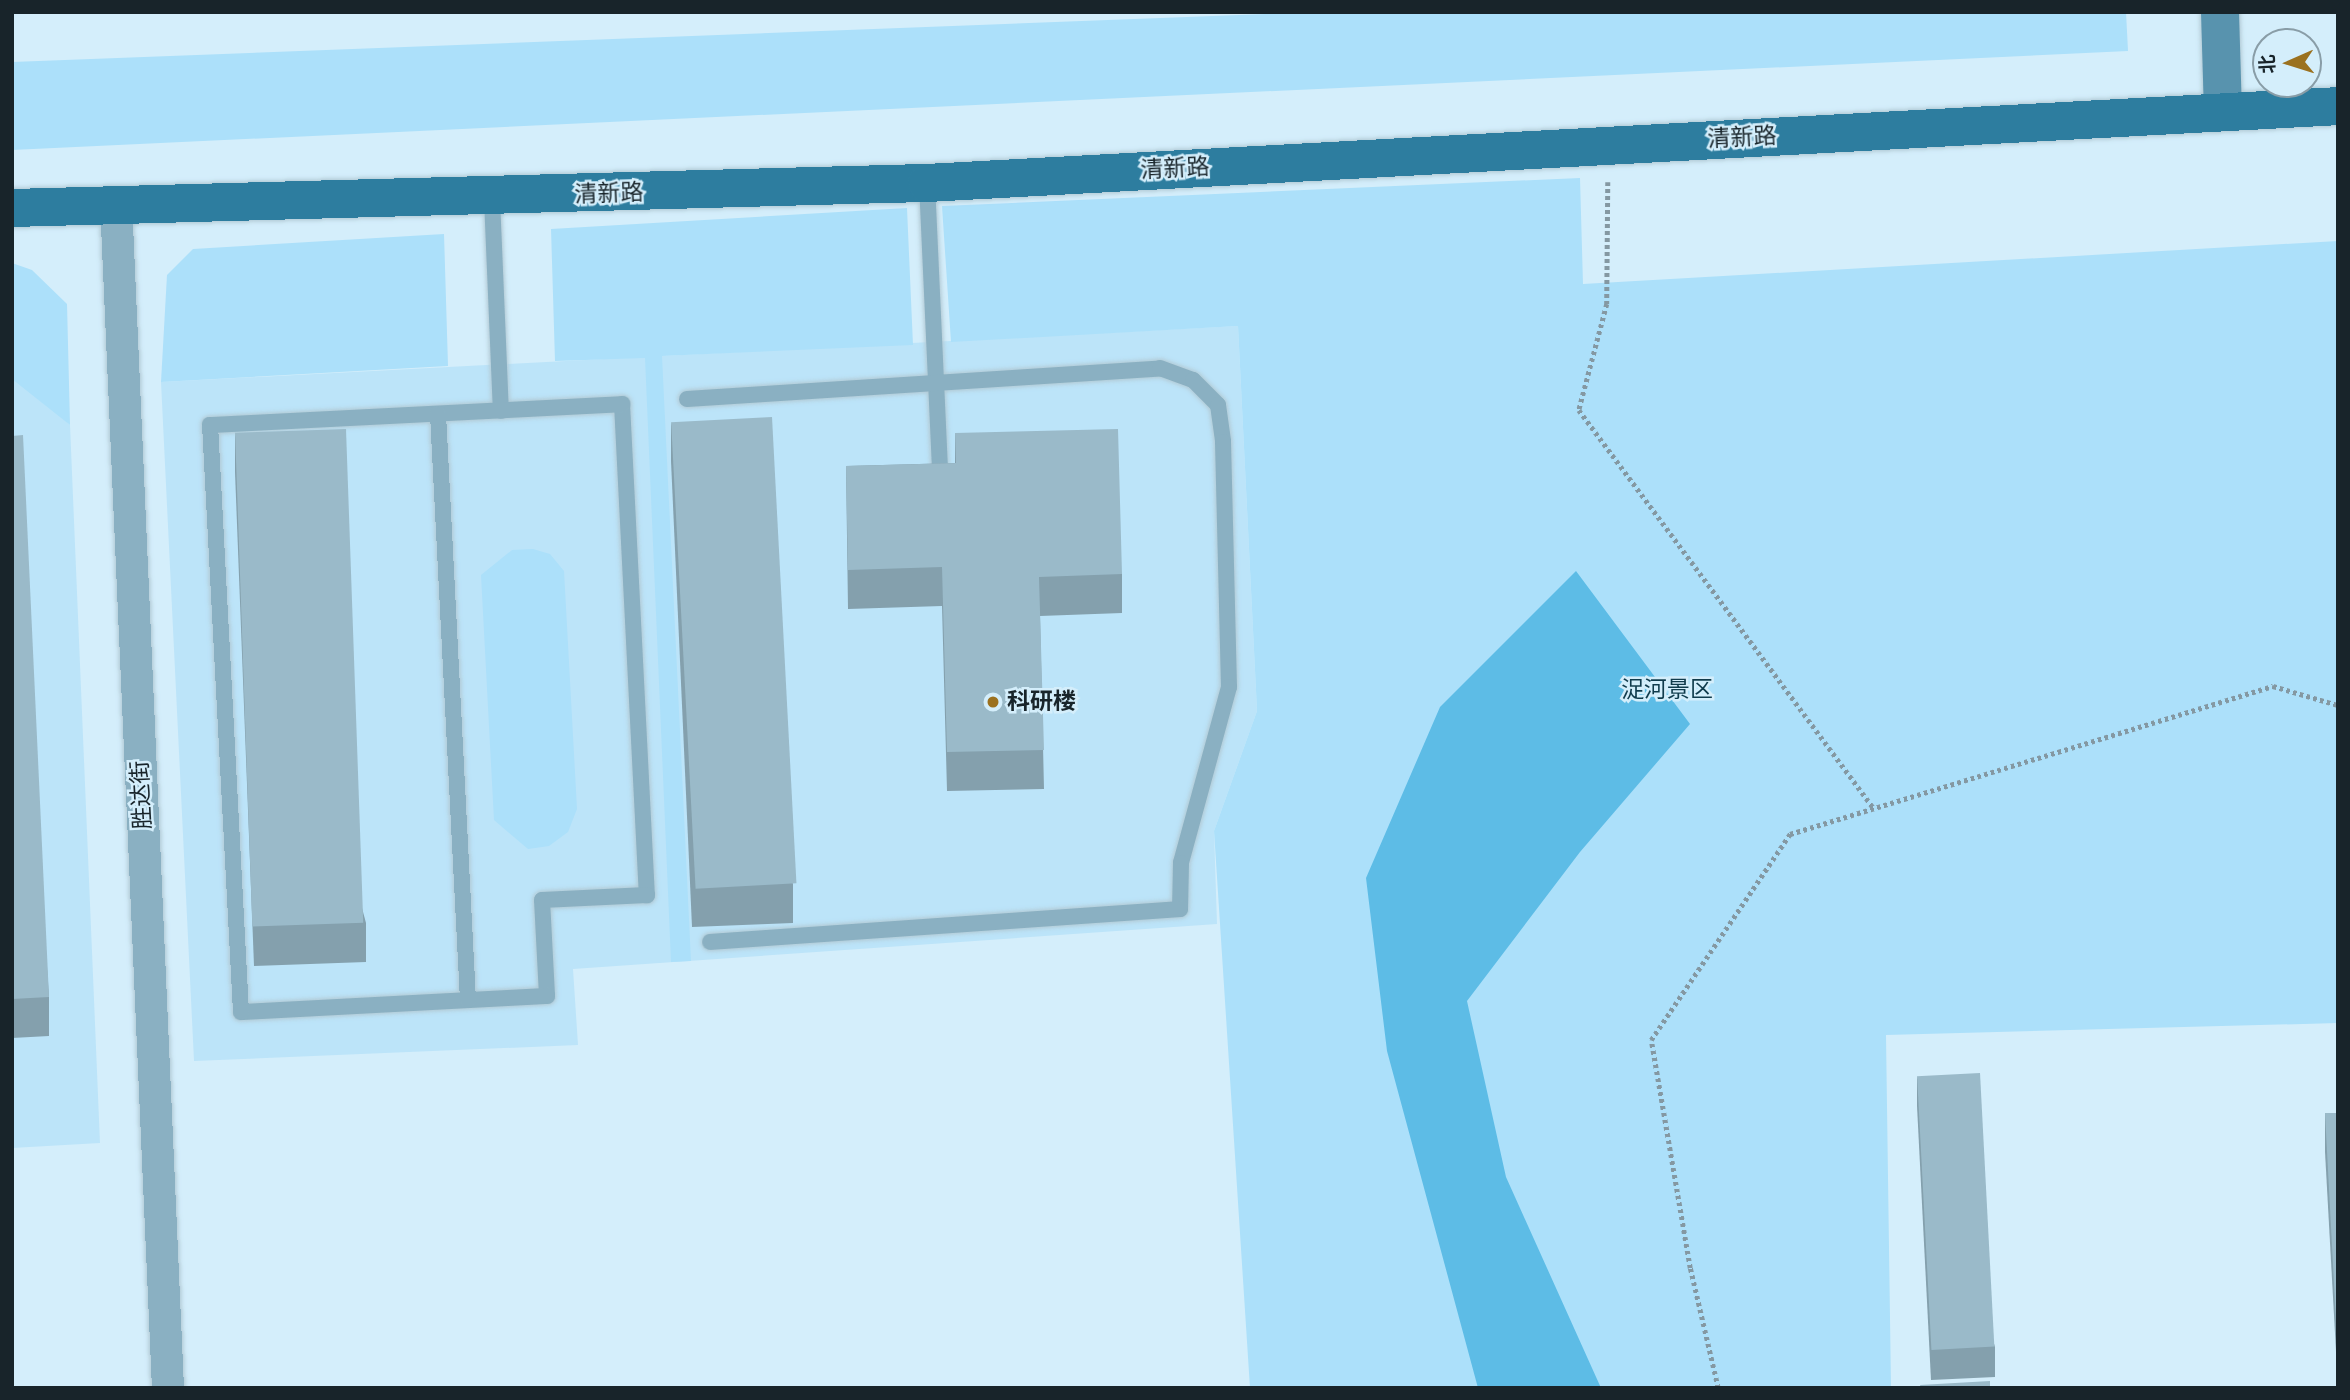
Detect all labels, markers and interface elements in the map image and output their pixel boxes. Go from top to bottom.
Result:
north arrow [2252,28,2322,98]
text: 北 [2256,54,2280,74]
street label: 清新路 [1707,122,1777,154]
street label: 清新路 [1140,153,1210,185]
street label: 清新路 [574,179,644,209]
park label: 浞河景区 [1621,676,1713,704]
place label: 科研楼 [1007,688,1076,716]
marker: 科研楼 [985,694,1001,710]
street label: 胜达街 [126,760,158,830]

